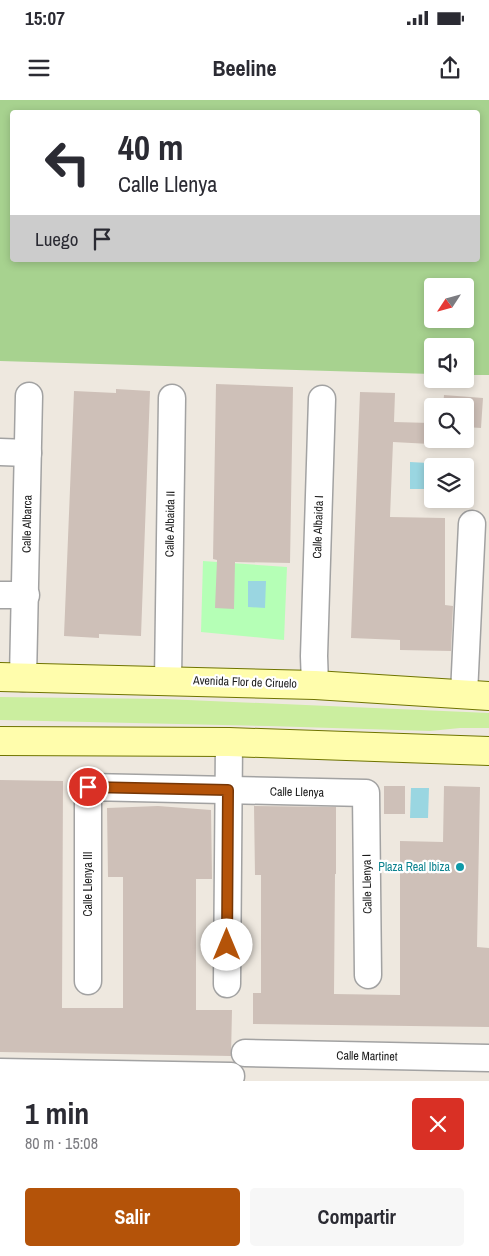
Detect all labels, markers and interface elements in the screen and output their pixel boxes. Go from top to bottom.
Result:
text: 15:07 [25,5,65,31]
text: Beeline [212,53,277,83]
icon: menu [25,54,53,82]
icon: share [436,54,464,82]
text: 40 m [118,124,183,171]
icon: left [35,130,100,195]
text: Calle Llenya [118,169,217,199]
icon: arrive [88,225,116,253]
text: Luego [35,226,78,252]
north arrow [424,278,474,328]
map controls [424,278,474,508]
button: sound [424,338,474,388]
button: search [424,398,474,448]
button: layers [424,458,474,508]
street label: Calle Albaida II [161,491,179,557]
street label: Calle Albarca [18,494,36,553]
street label: Calle Albaida I [309,495,327,559]
street label: Avenida Flor de Ciruelo [192,672,297,692]
pin [67,766,109,808]
icon: arrive [74,773,102,801]
street label: Calle Llenya [270,784,325,800]
street label: Calle Llenya III [80,851,96,917]
street label: Calle Llenya I [358,854,376,914]
place label: Plaza Real Ibiza [378,859,451,875]
marker: Plaza Real Ibiza [454,861,466,873]
position arrow [200,918,252,970]
street label: Calle Martinet [336,1047,398,1065]
text: 1 min [25,1093,89,1133]
button: close [412,1098,464,1150]
text: 80 m · 15:08 [25,1132,98,1154]
button: Salir [25,1188,240,1246]
button: Compartir [250,1188,464,1246]

